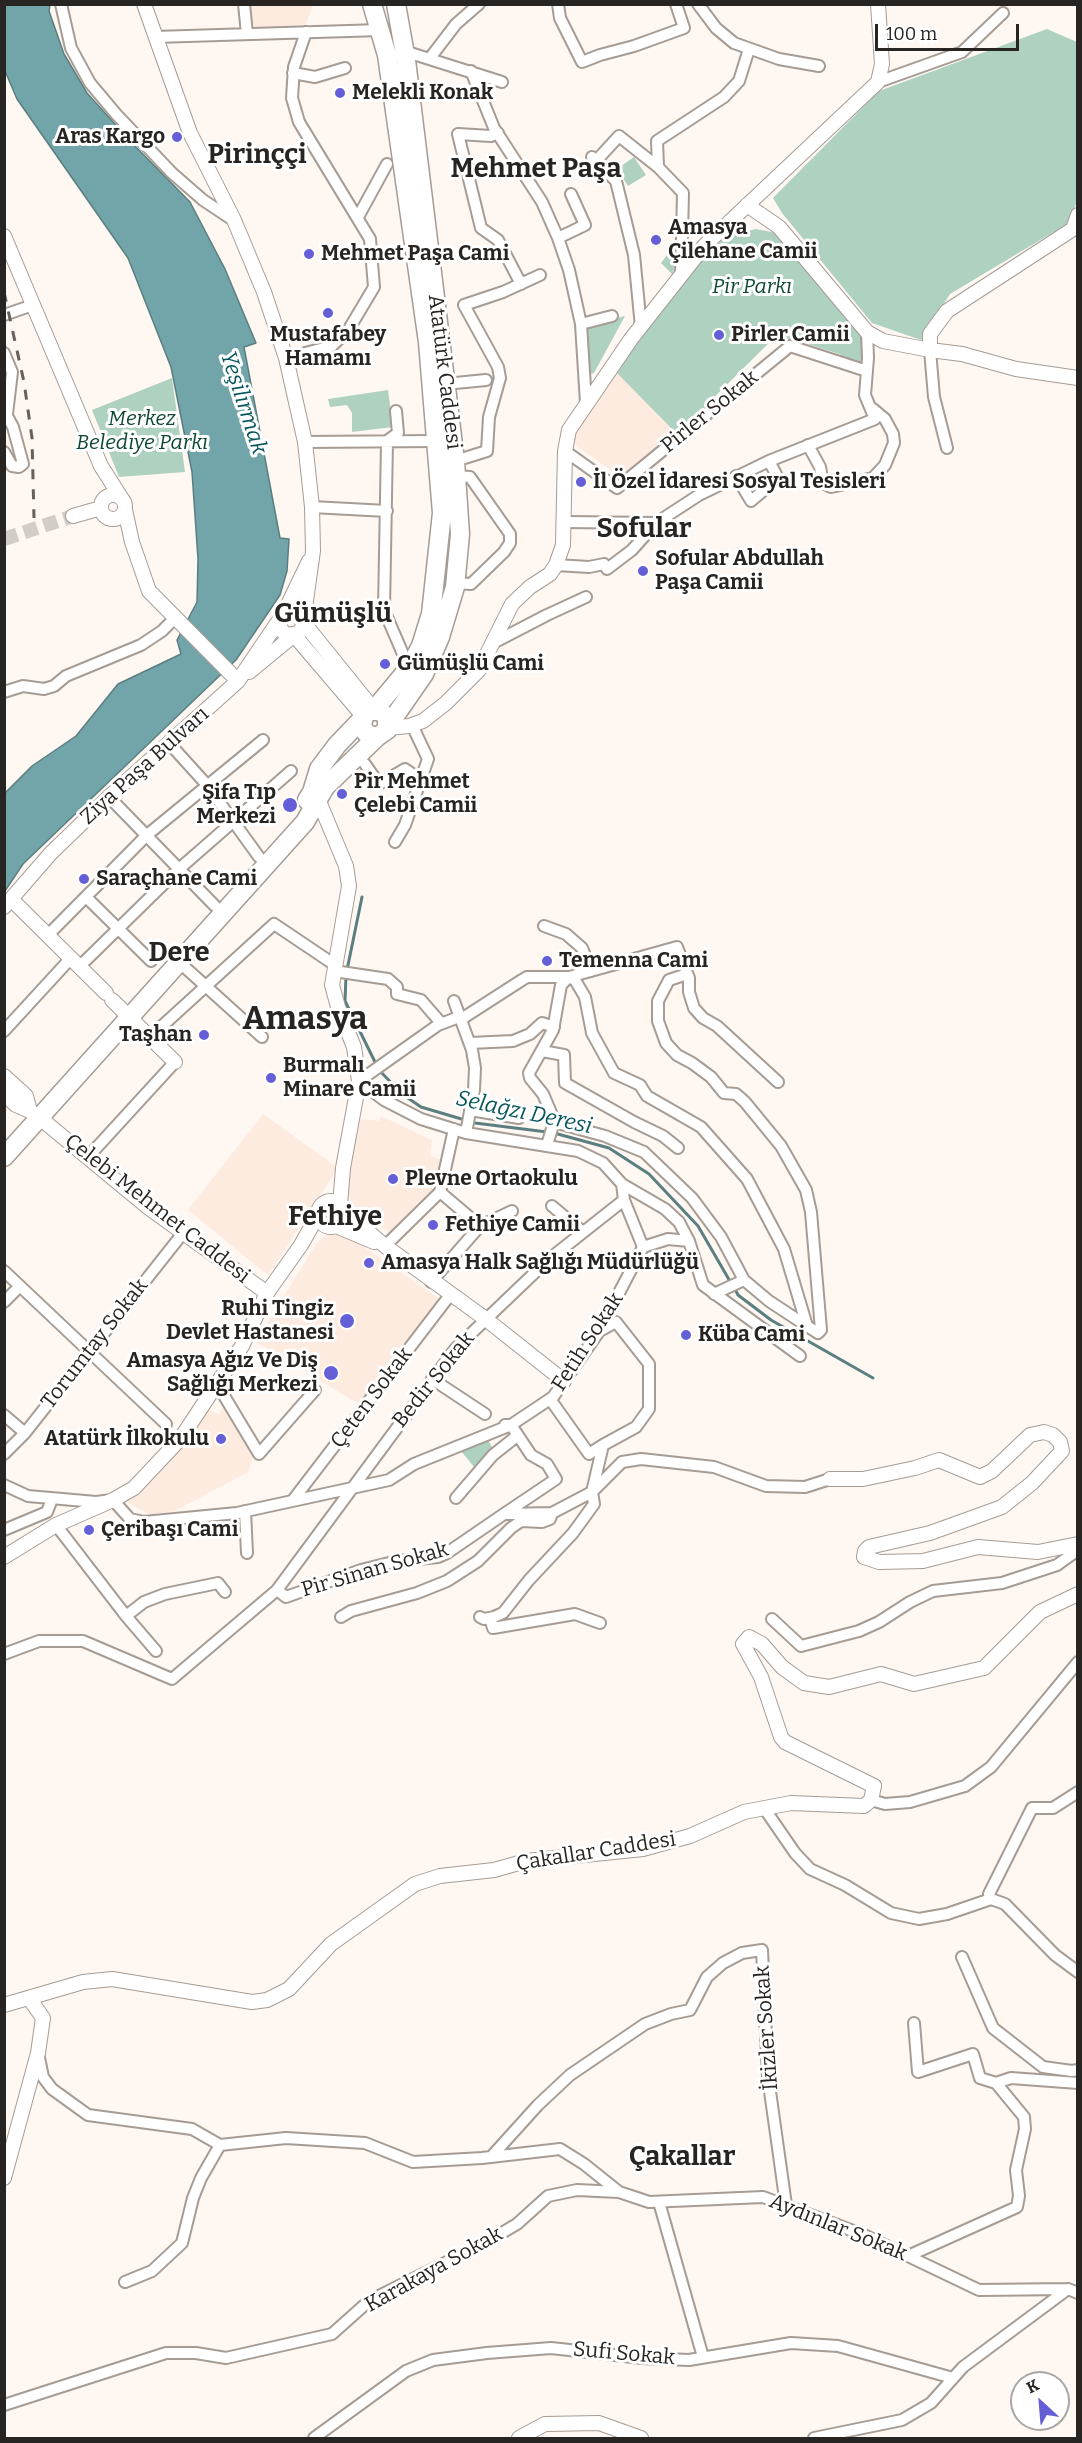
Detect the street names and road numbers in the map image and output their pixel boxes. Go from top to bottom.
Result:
street label: Atatürk Caddesi [422,293,466,451]
street label: Pirler Sokak [656,365,764,459]
street label: Ziya Paşa Bulvarı [76,702,214,830]
street label: Çelebi Mehmet Caddesi [59,1129,255,1289]
street label: Torumtay Sokak [36,1274,154,1414]
street label: Fetih Sokak [547,1288,629,1396]
street label: Bedir Sokak [388,1327,480,1433]
street label: Çeten Sokak [326,1343,418,1453]
street label: Pir Sinan Sokak [299,1537,451,1603]
street label: Çakallar Caddesi [514,1827,678,1877]
street label: İkizler Sokak [750,1965,784,2091]
street label: Aydınlar Sokak [765,2189,911,2267]
street label: Karakaya Sokak [361,2222,507,2318]
street label: Sufi Sokak [572,2337,676,2371]

